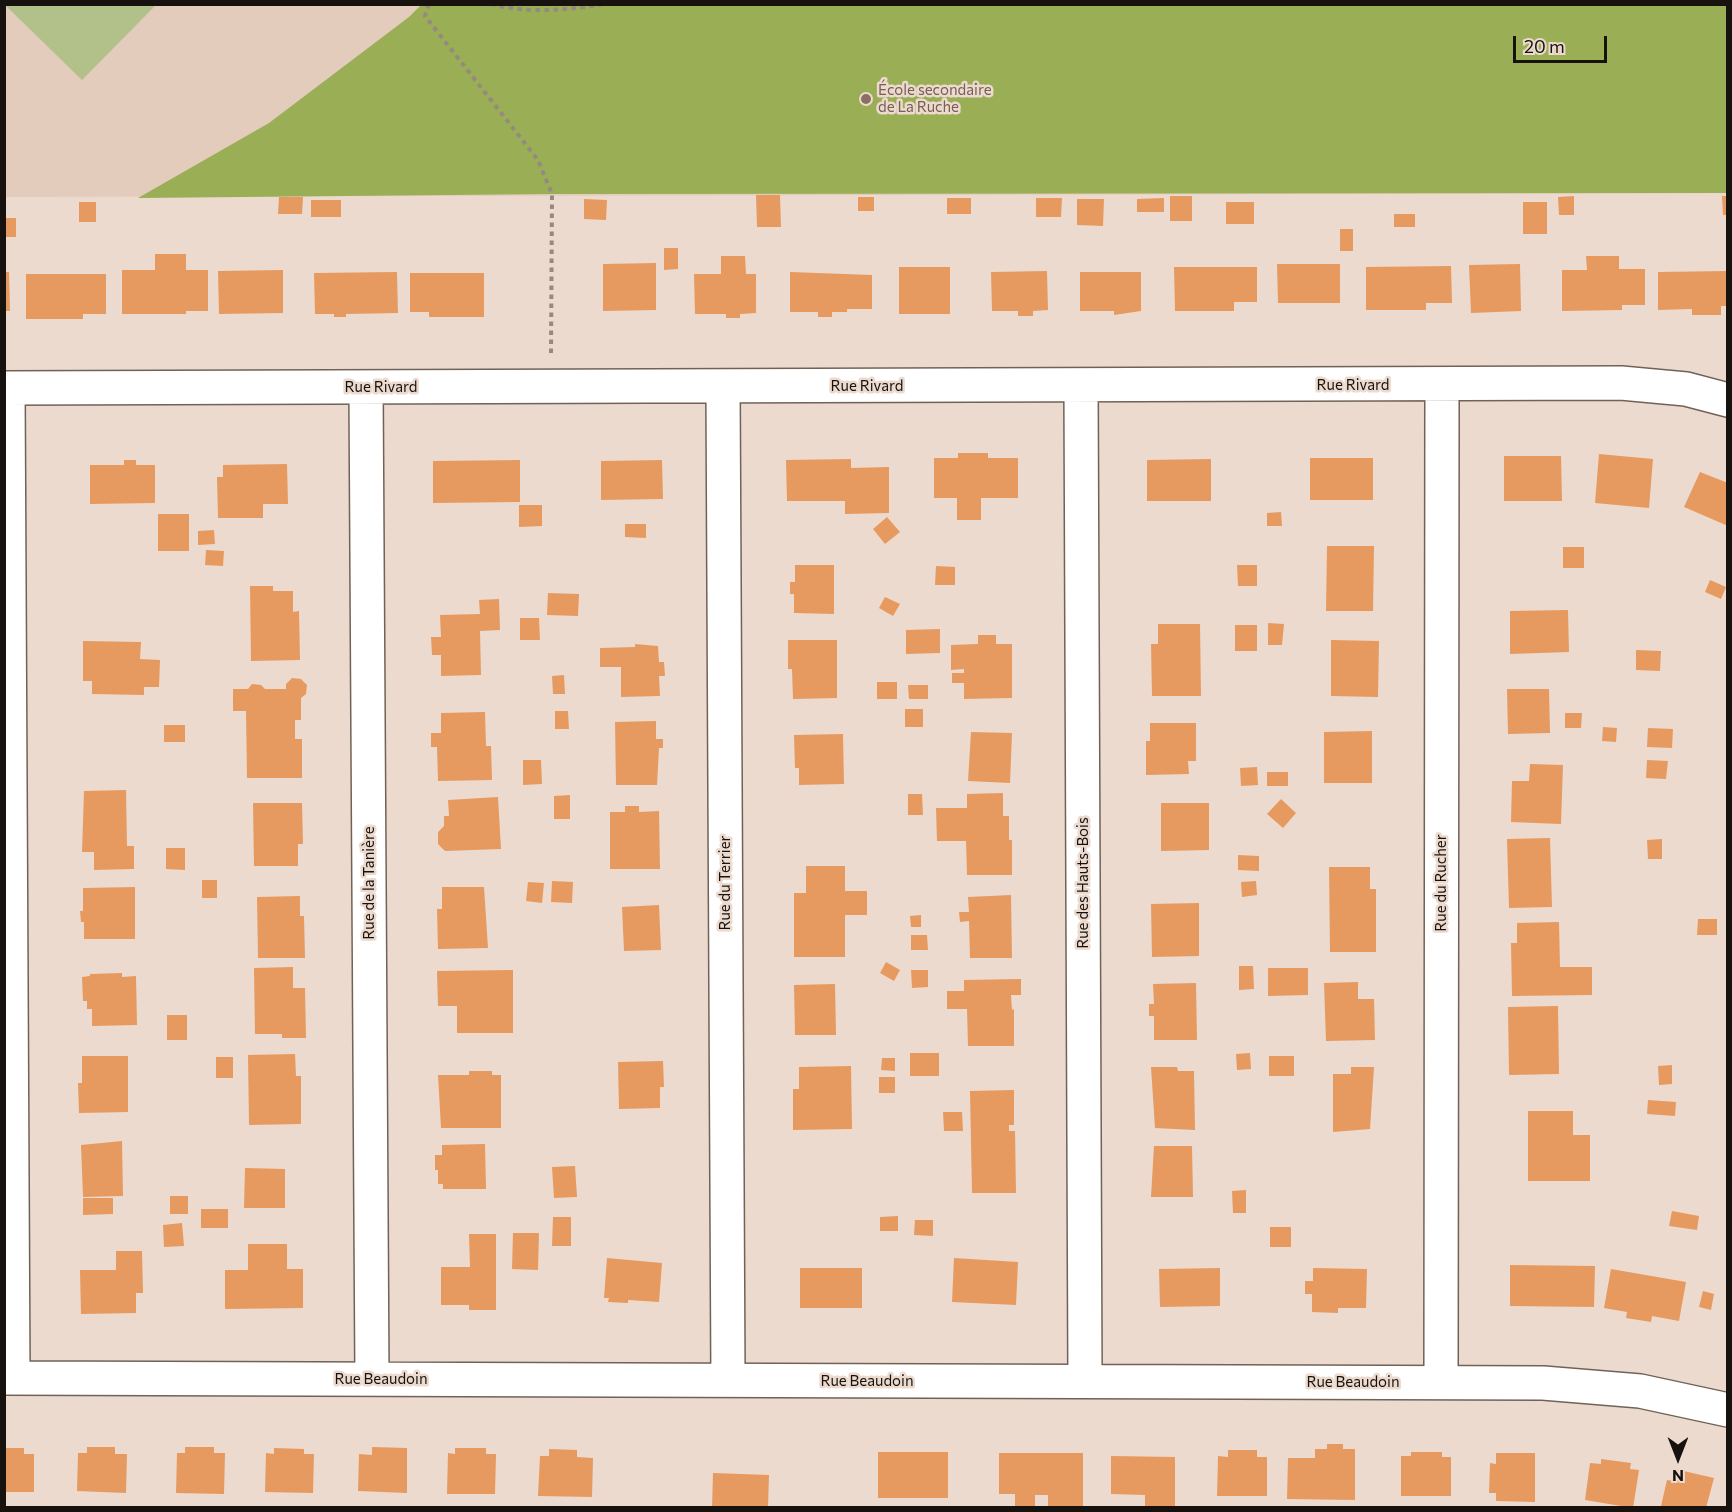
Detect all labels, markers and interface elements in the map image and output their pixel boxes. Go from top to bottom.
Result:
scale bar [1516,24,1610,62]
text: 20 m [1524,35,1565,57]
place label: École secondaire de La Ruche [878,81,992,116]
marker: École secondaire de La Ruche [859,92,873,106]
street label: Rue Rivard [1317,376,1389,394]
street label: Rue Rivard [831,377,903,395]
street label: Rue Rivard [345,378,417,396]
street label: Rue des Hauts-Bois [1074,817,1092,949]
street label: Rue de la Tanière [360,826,378,940]
street label: Rue du Rucher [1432,834,1450,932]
street label: Rue du Terrier [716,835,734,931]
street label: Rue Beaudoin [334,1370,428,1388]
street label: Rue Beaudoin [820,1372,914,1390]
street label: Rue Beaudoin [1306,1373,1400,1391]
north arrow [1648,1428,1708,1488]
text: N [1672,1467,1684,1486]

